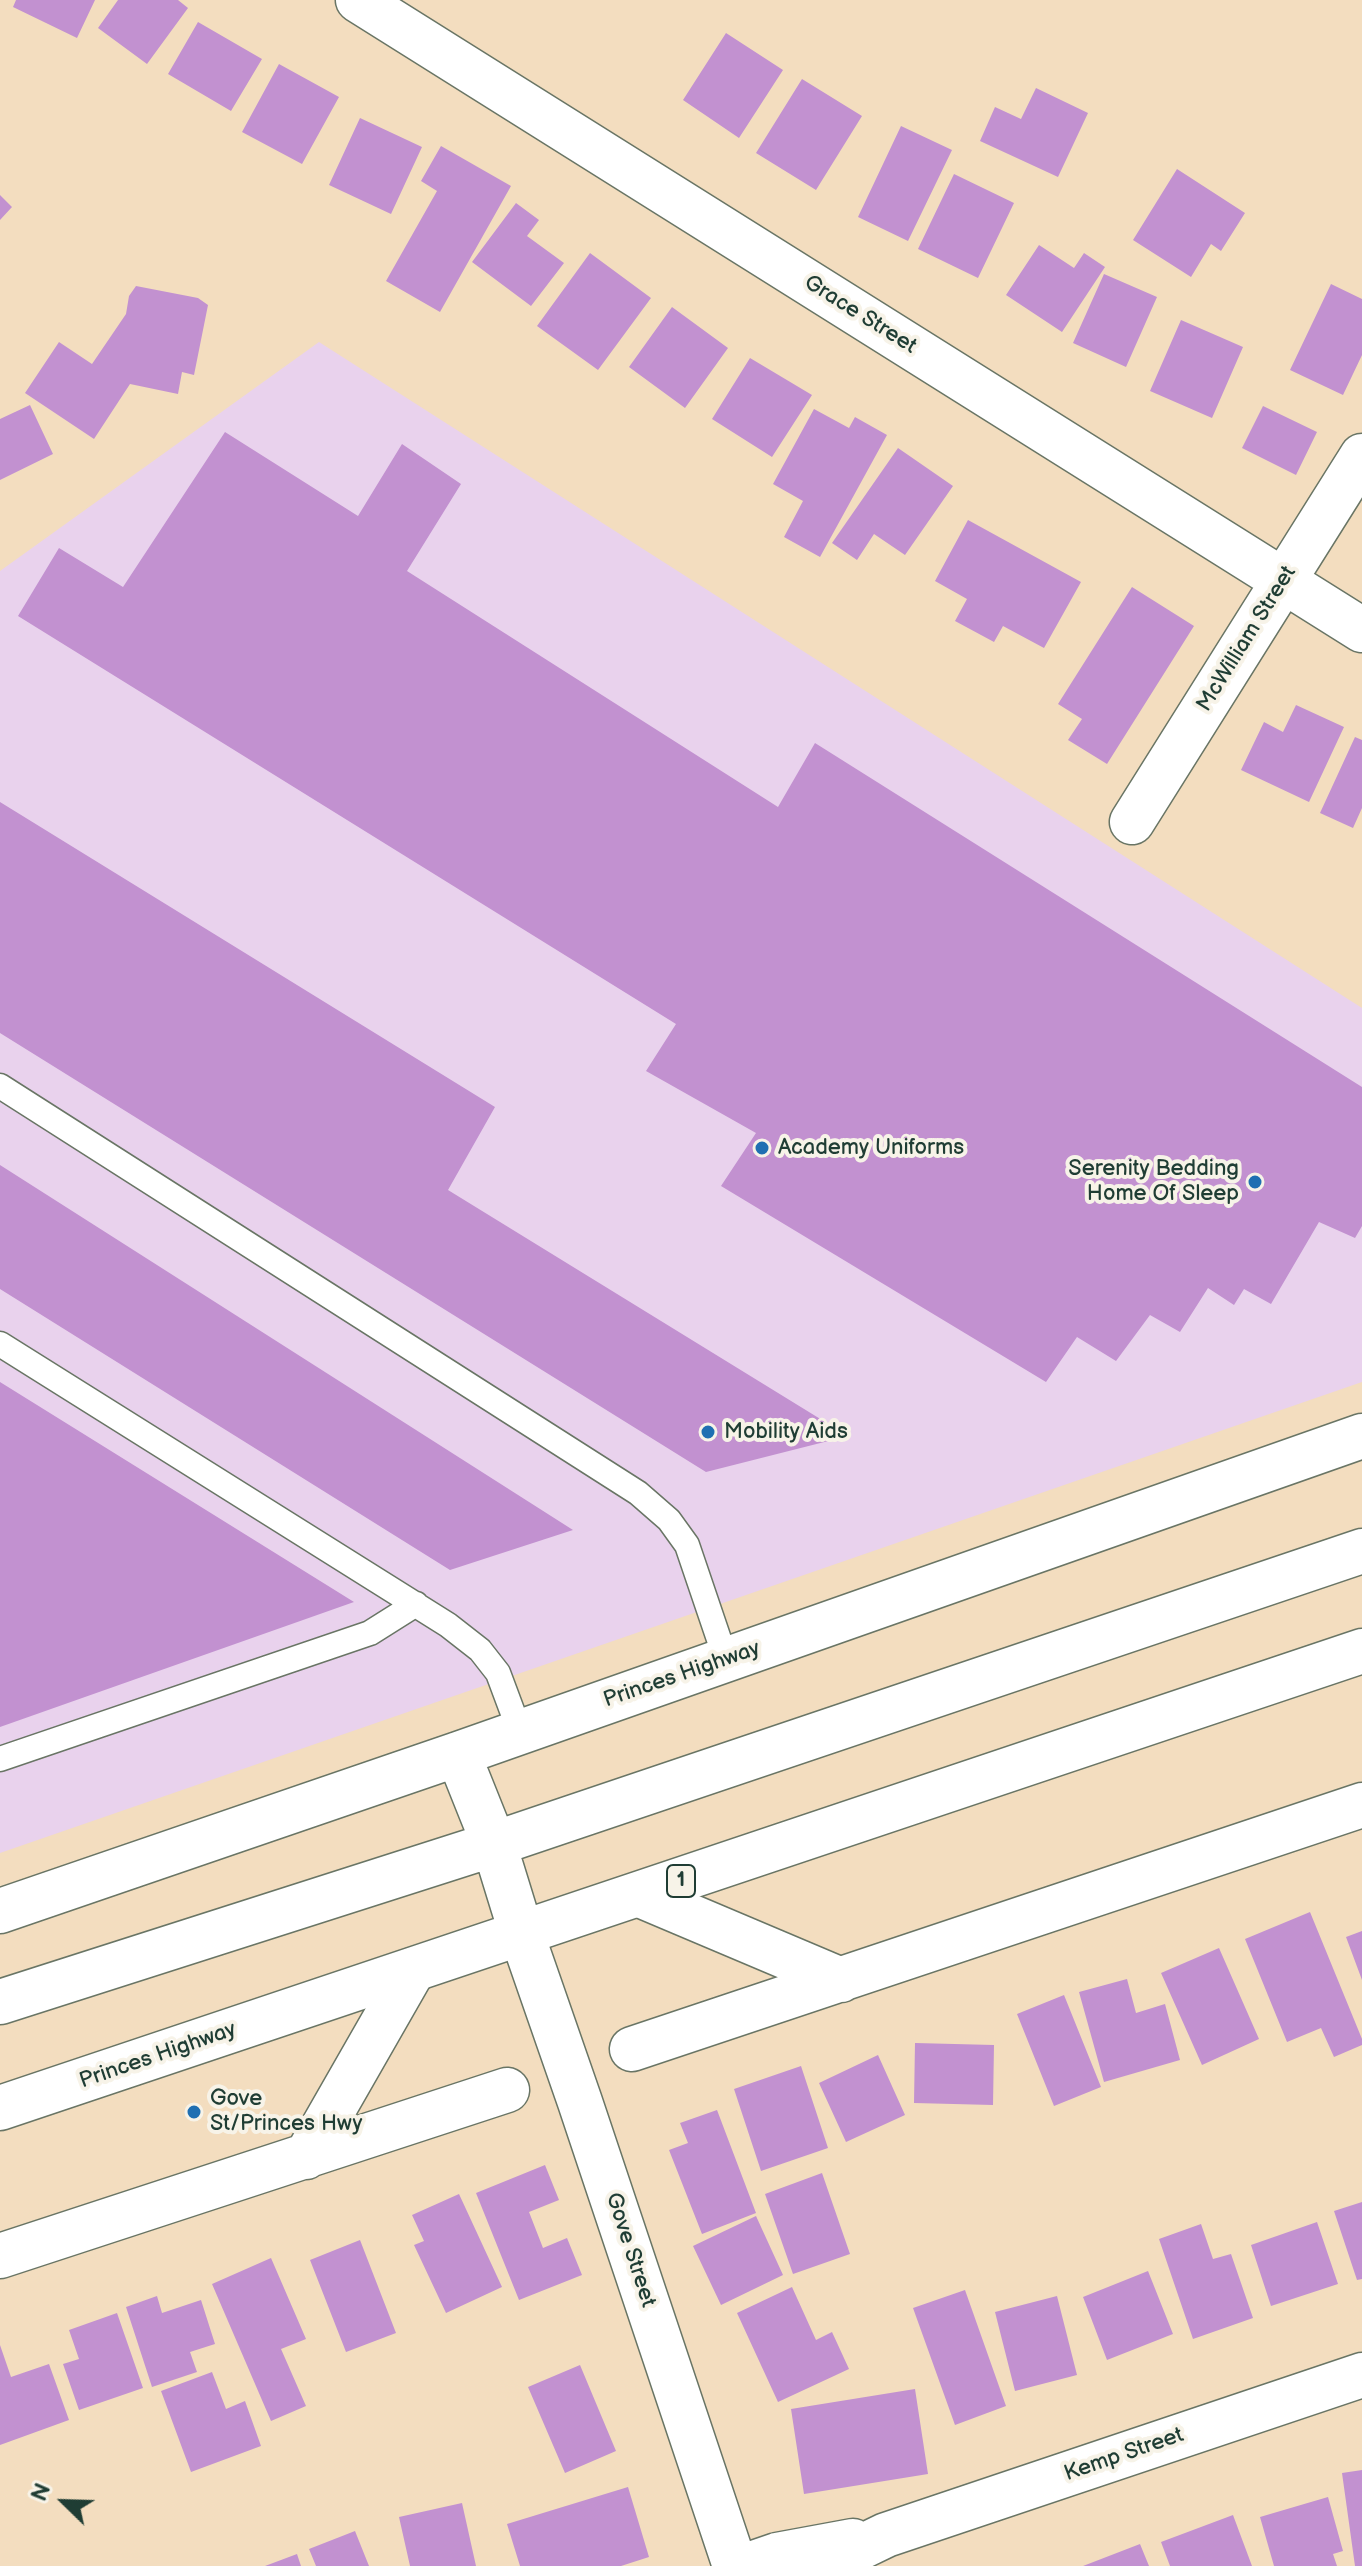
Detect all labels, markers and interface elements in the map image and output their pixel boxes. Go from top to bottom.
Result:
street label: Grace Street [799,270,921,360]
street label: McWilliam Street [1192,561,1302,717]
place label: Academy Uniforms [778,1135,964,1161]
marker: Academy Uniforms [753,1139,771,1157]
place label: Serenity Bedding Home Of Sleep [1068,1156,1239,1208]
marker: Serenity Bedding Home Of Sleep [1246,1173,1264,1191]
place label: Mobility Aids [724,1419,848,1445]
marker: Mobility Aids [699,1423,717,1441]
street label: Princes Highway [600,1636,764,1714]
road number: 1 [667,1865,695,1897]
street label: Princes Highway [76,2017,240,2095]
place label: Gove St/Princes Hwy [210,2086,362,2138]
marker: Gove St/Princes Hwy [185,2103,203,2121]
street label: Gove Street [599,2190,661,2310]
street label: Kemp Street [1061,2422,1187,2488]
north arrow [24,2462,104,2542]
text: N [26,2480,57,2505]

